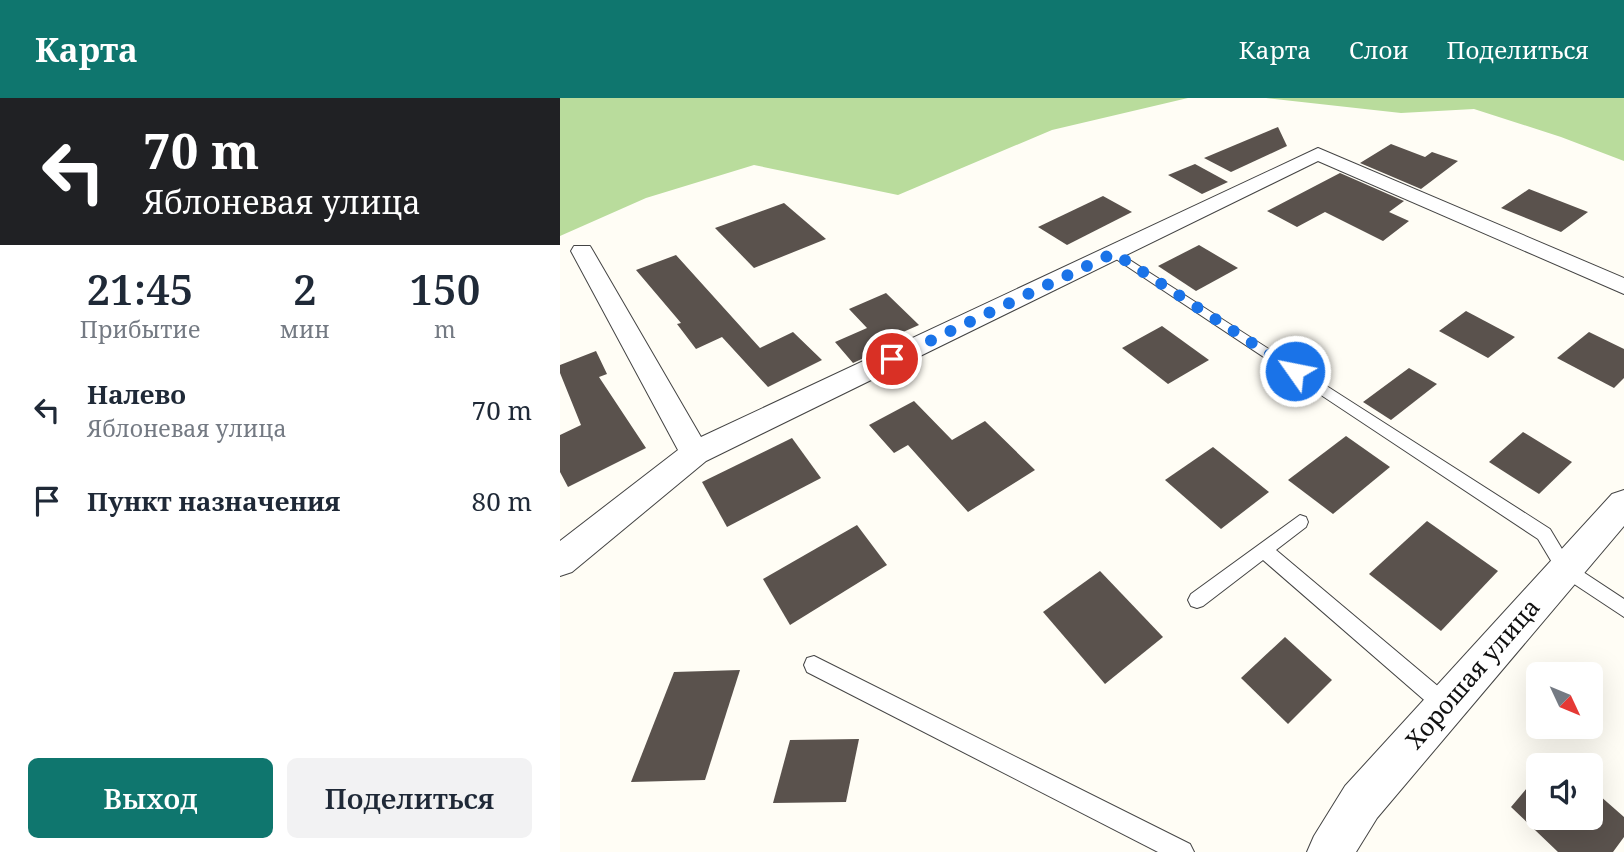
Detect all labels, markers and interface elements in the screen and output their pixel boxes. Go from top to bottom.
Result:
text: Карта [35,27,138,72]
text: Карта [1239,33,1311,66]
text: Слои [1349,33,1409,66]
text: Поделиться [1447,33,1589,66]
text: 70 m [143,117,259,183]
icon: left [28,126,119,217]
text: Яблоневая улица [143,180,421,223]
text: 21:45 [86,260,193,317]
text: 2 [293,260,317,317]
text: 150 [409,260,480,317]
text: Прибытие [80,313,200,345]
text: мин [280,313,330,345]
text: m [434,313,456,345]
pin [862,329,922,389]
position arrow [1258,334,1332,408]
icon: arrive [873,340,911,378]
text: Налево [87,376,186,412]
icon: left [28,391,66,429]
text: 70 m [472,392,532,428]
text: Яблоневая улица [87,412,287,444]
icon: arrive [28,482,66,520]
text: Пункт назначения [87,483,340,519]
text: 80 m [472,483,532,519]
street label: Хорошая улица [1397,591,1546,755]
north arrow [1526,662,1603,738]
map controls [1526,662,1603,830]
button: sound [1526,753,1603,830]
button: Выход [28,758,273,838]
button: Поделиться [287,758,532,838]

